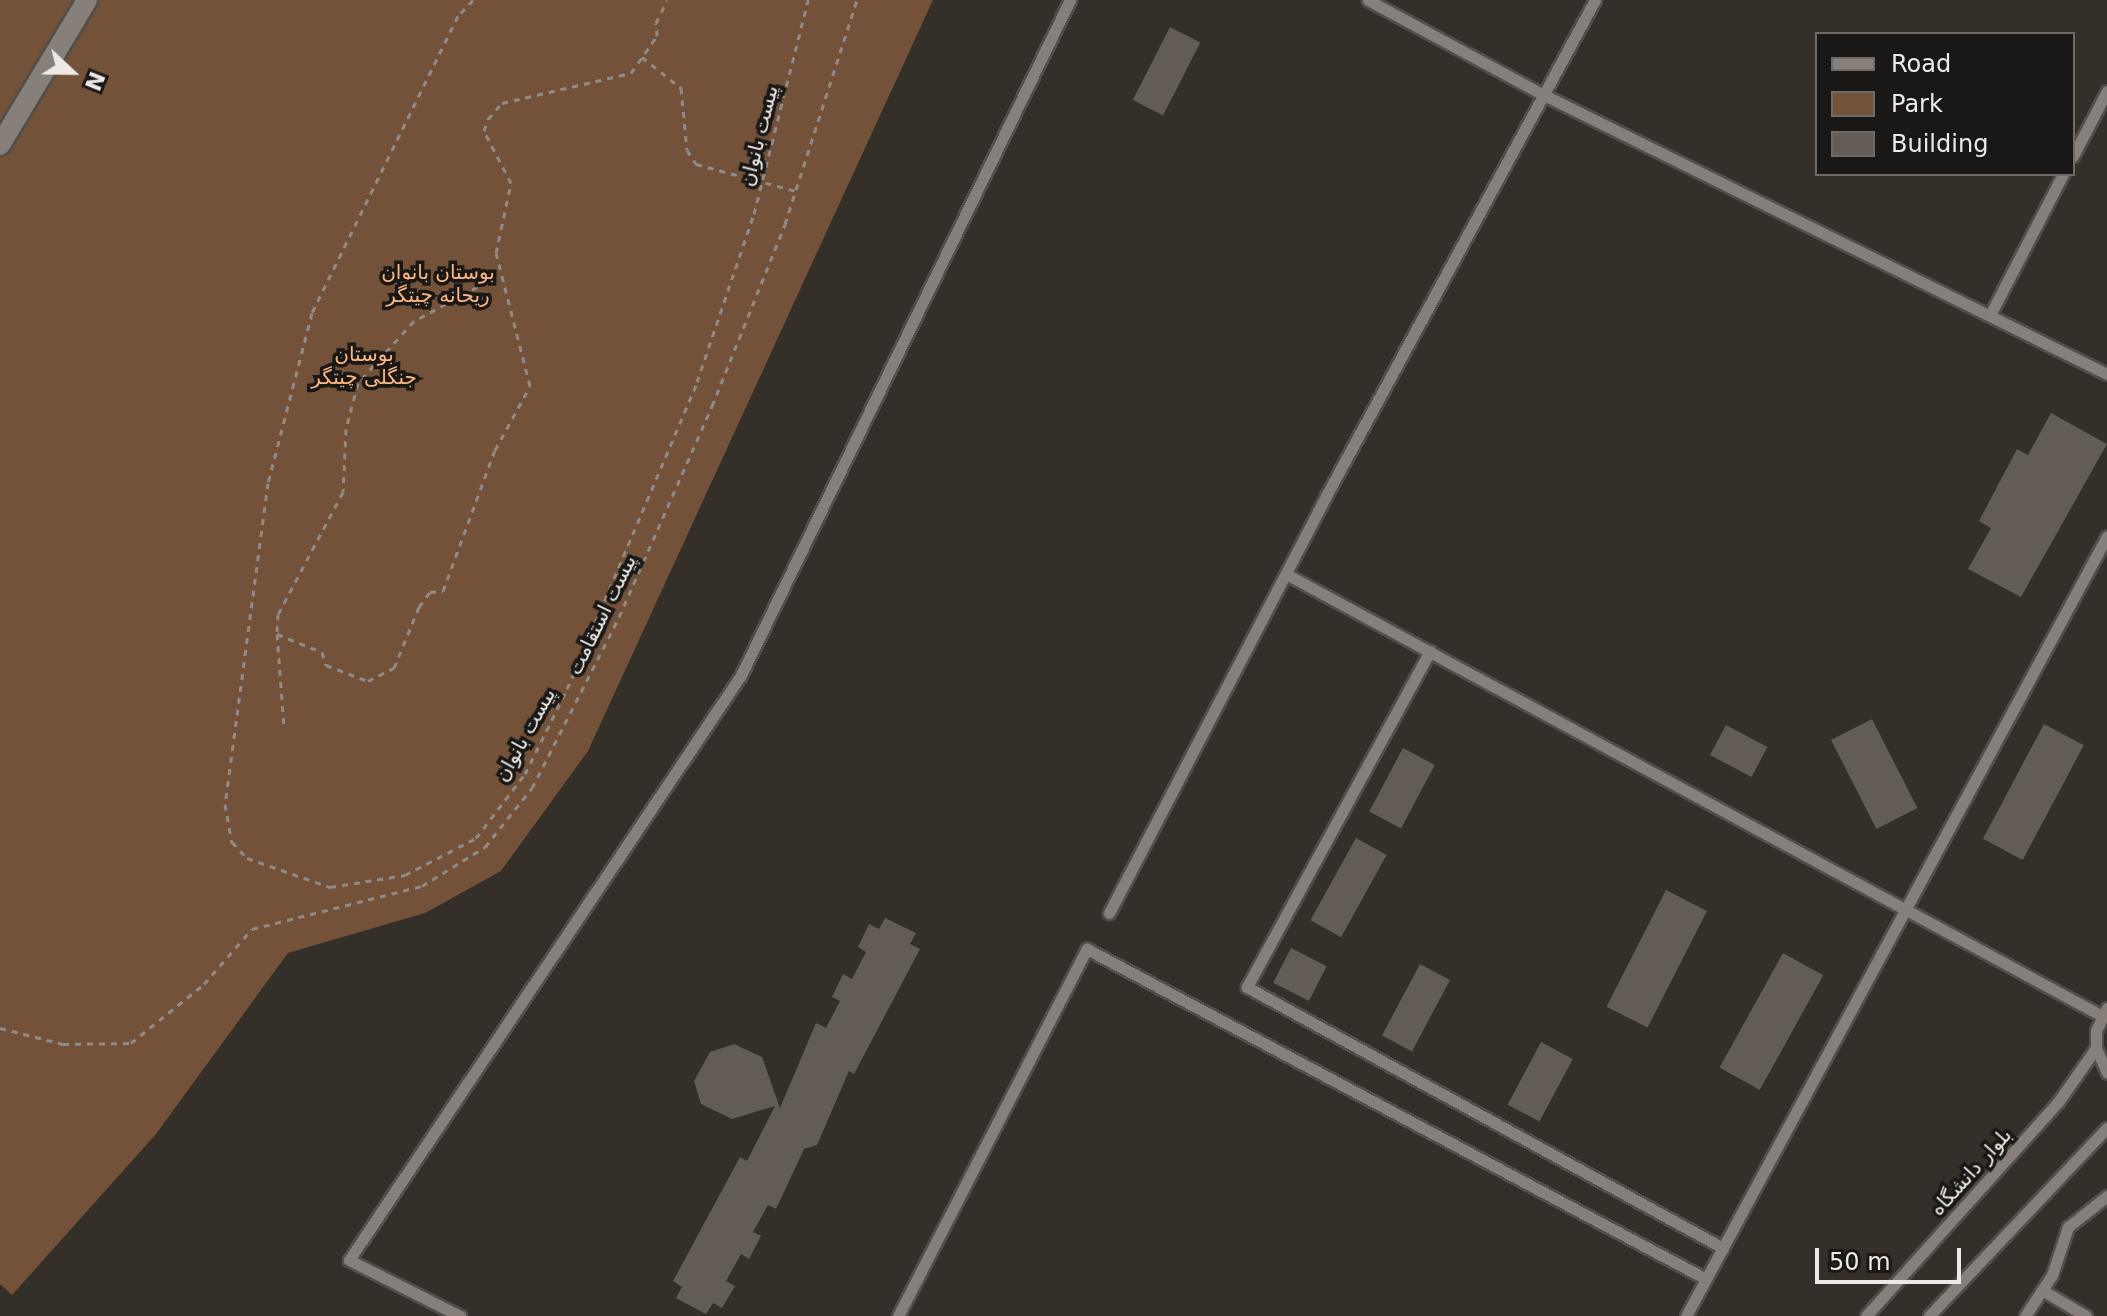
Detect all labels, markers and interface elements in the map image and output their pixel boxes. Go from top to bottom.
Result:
north arrow [32,32,112,112]
legend [1815,32,2075,176]
text: Road [1891,50,1951,78]
text: N [80,68,110,94]
street label: پیست بانوان [735,83,783,189]
text: Park [1891,90,1943,118]
text: Building [1891,130,1988,158]
park label: بوستان بانوان ریحانه چیتگر [381,261,495,308]
park label: بوستان جنگلی چیتگر [311,342,417,389]
street label: پیست استقامت [563,551,641,679]
street label: پیست بانوان [489,684,561,786]
street label: بلوار دانشگاه [1925,1123,2017,1221]
scale bar [1819,1232,1965,1282]
text: 50 m [1829,1248,1891,1276]

